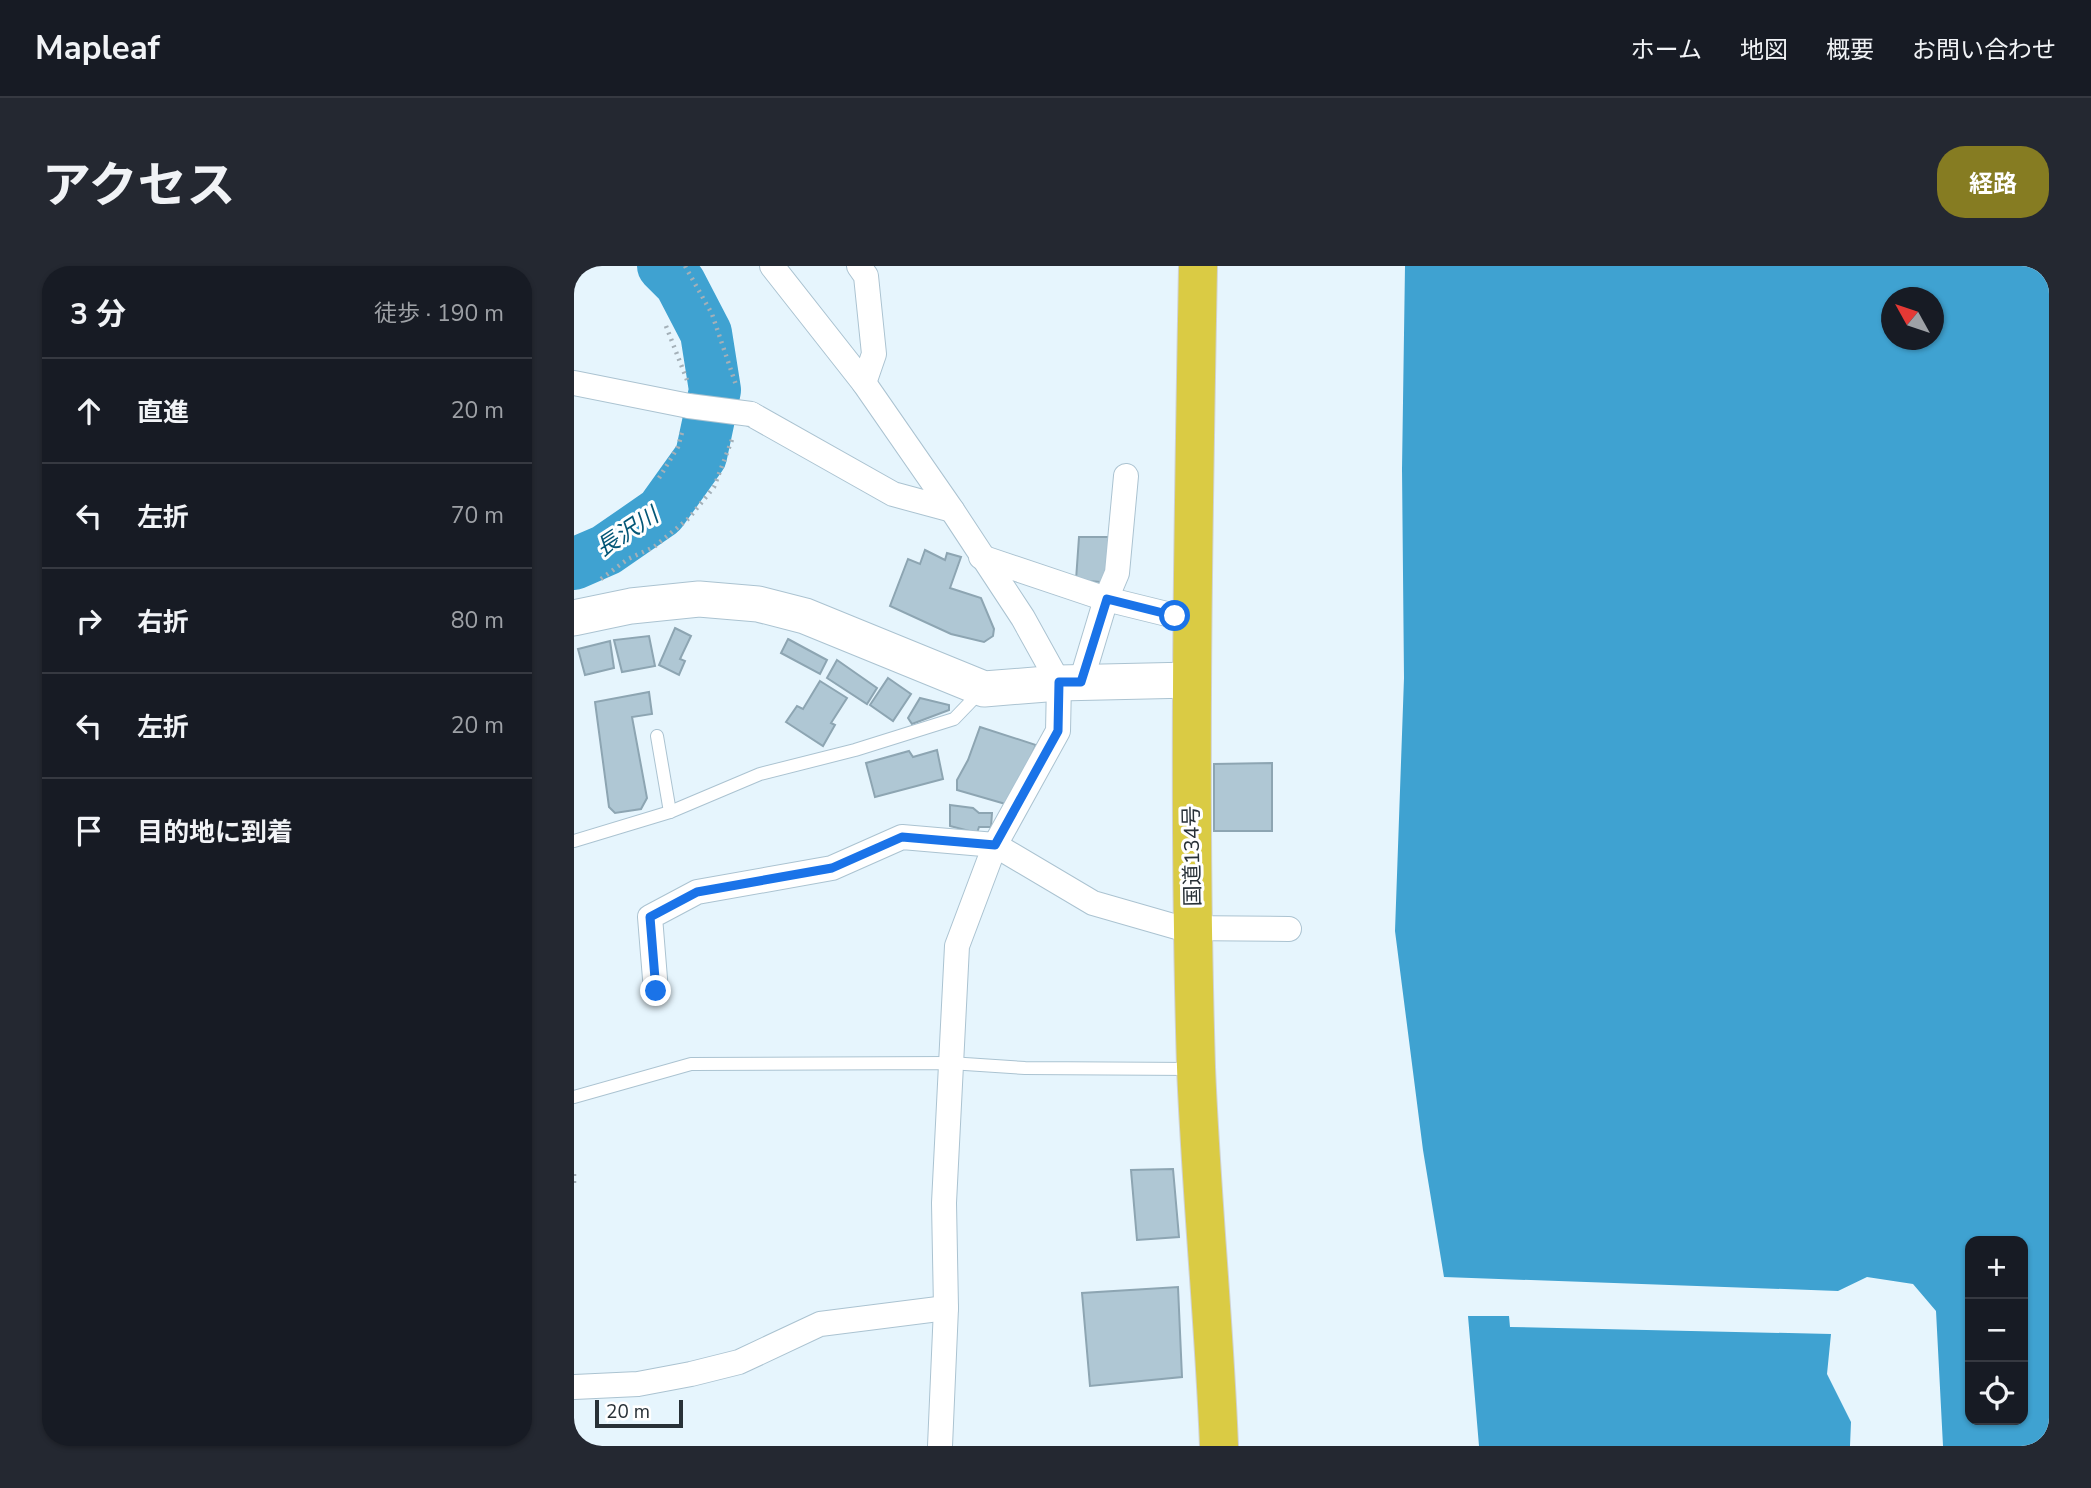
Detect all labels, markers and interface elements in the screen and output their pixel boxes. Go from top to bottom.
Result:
text: Mapleaf [35,26,160,71]
text: ホーム [1631,34,1702,66]
text: 地図 [1740,34,1788,66]
text: 概要 [1826,34,1874,66]
text: お問い合わせ [1912,34,2056,66]
button: 経路 [1937,146,2049,218]
text: アクセス [42,152,236,219]
north arrow [1881,287,1944,350]
text: 3 分 [70,294,126,335]
text: 徒歩 · 190 m [374,298,504,329]
icon: ahead [70,392,108,430]
text: 直進 [137,395,189,430]
text: 20 m [451,395,504,426]
icon: left [70,497,108,535]
water label: 長沢川 [590,499,667,564]
text: 左折 [137,500,189,535]
text: 70 m [451,500,504,531]
route start [1159,600,1190,631]
icon: right [70,602,108,640]
text: 右折 [137,605,189,640]
text: 80 m [451,605,504,636]
icon: left [70,707,108,745]
text: 左折 [137,710,189,745]
text: 20 m [451,710,504,741]
street label: 国道134号 [1177,805,1207,907]
icon: arrive [70,812,108,850]
text: 目的地に到着 [137,815,293,850]
route end [640,975,671,1006]
map controls [1965,1236,2028,1425]
button: + [1965,1236,2028,1299]
button: − [1965,1299,2028,1362]
button: locate [1965,1362,2028,1425]
scale bar [595,1397,682,1429]
text: 20 m [606,1399,650,1425]

